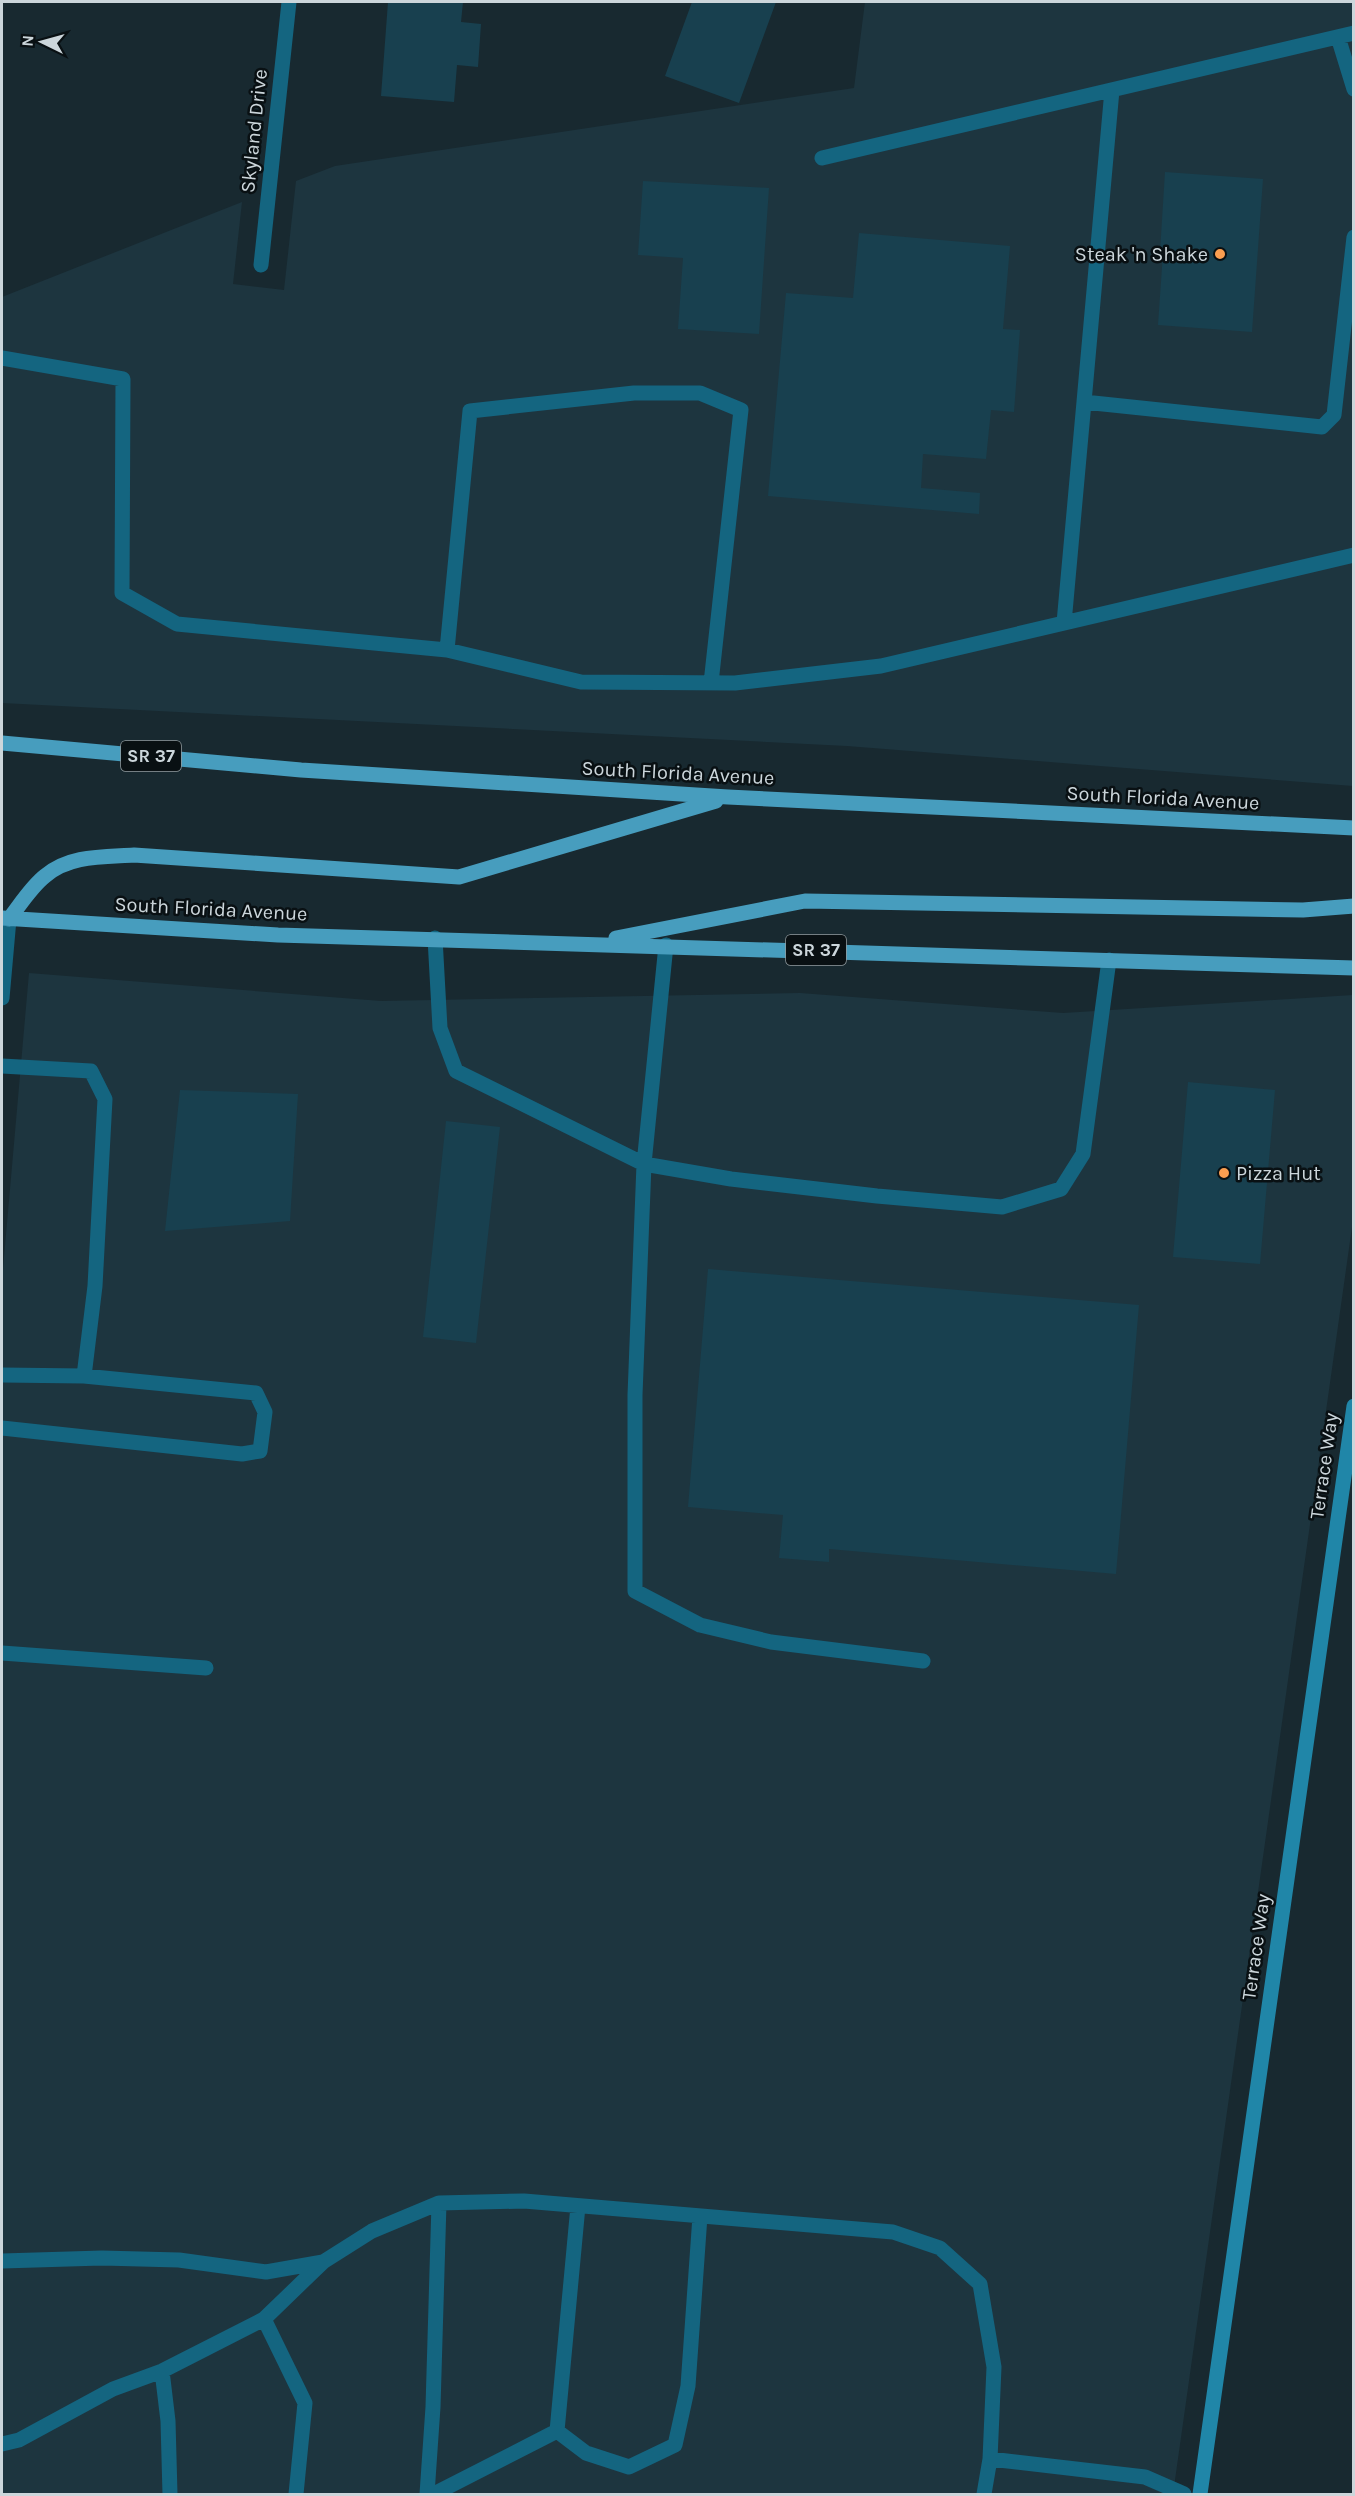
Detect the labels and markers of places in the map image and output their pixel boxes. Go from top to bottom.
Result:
place label: Steak 'n Shake [1075,243,1208,266]
marker: Steak 'n Shake [1213,247,1227,261]
place label: Pizza Hut [1236,1162,1321,1185]
marker: Pizza Hut [1217,1166,1231,1180]

